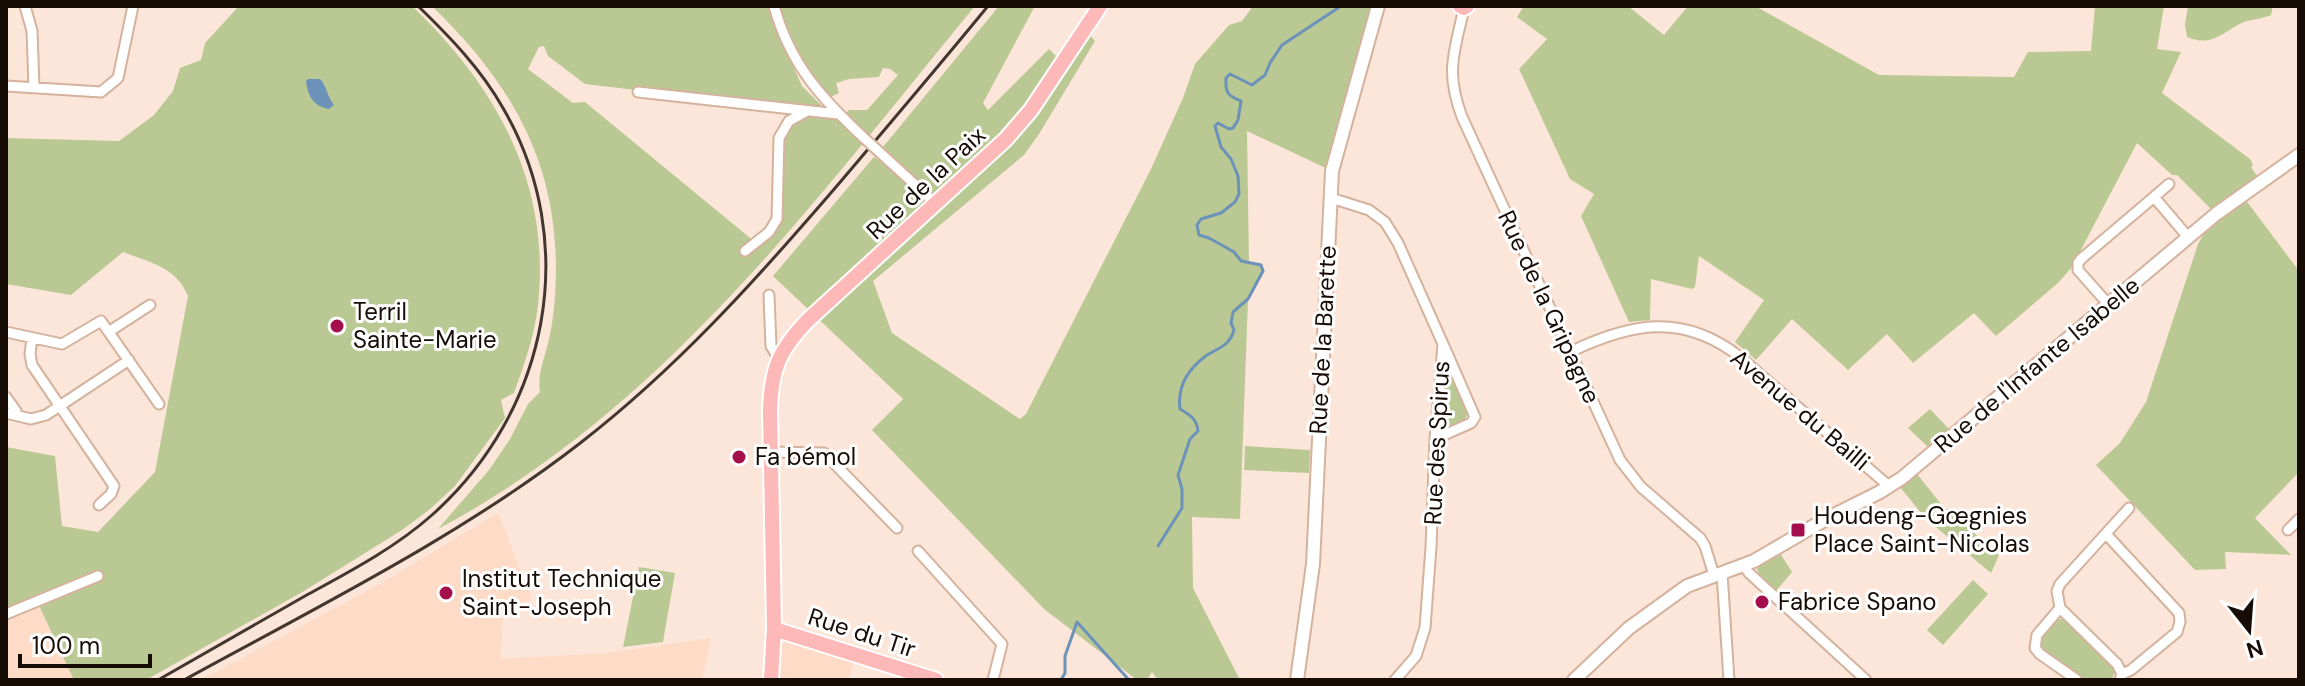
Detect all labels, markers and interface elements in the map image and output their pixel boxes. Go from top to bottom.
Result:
street label: Rue de la Paix [860,119,992,246]
street label: Rue de la Gripagne [1491,205,1608,408]
street label: Rue de la Barette [1302,245,1343,435]
street label: Rue de l'Infante Isabelle [1928,270,2146,460]
place label: Terril Sainte-Marie [353,296,497,355]
marker: Terril Sainte-Marie [328,317,346,335]
street label: Avenue du Bailli [1724,342,1876,477]
street label: Rue des Spirus [1417,360,1456,526]
place label: Fa bémol [755,441,856,472]
marker: Fa bémol [730,448,748,466]
place label: Houdeng-Gœgnies Place Saint-Nicolas [1814,500,2030,559]
marker: Houdeng-Gœgnies Place Saint-Nicolas [1789,521,1807,539]
place label: Institut Technique Saint-Joseph [462,563,661,622]
marker: Institut Technique Saint-Joseph [437,584,455,602]
place label: Fabrice Spano [1778,586,1937,617]
north arrow [2209,590,2289,670]
marker: Fabrice Spano [1753,593,1771,611]
street label: Rue du Tir [804,601,920,665]
scale bar [20,618,150,668]
text: 100 m [32,630,100,661]
text: N [2243,632,2267,665]

